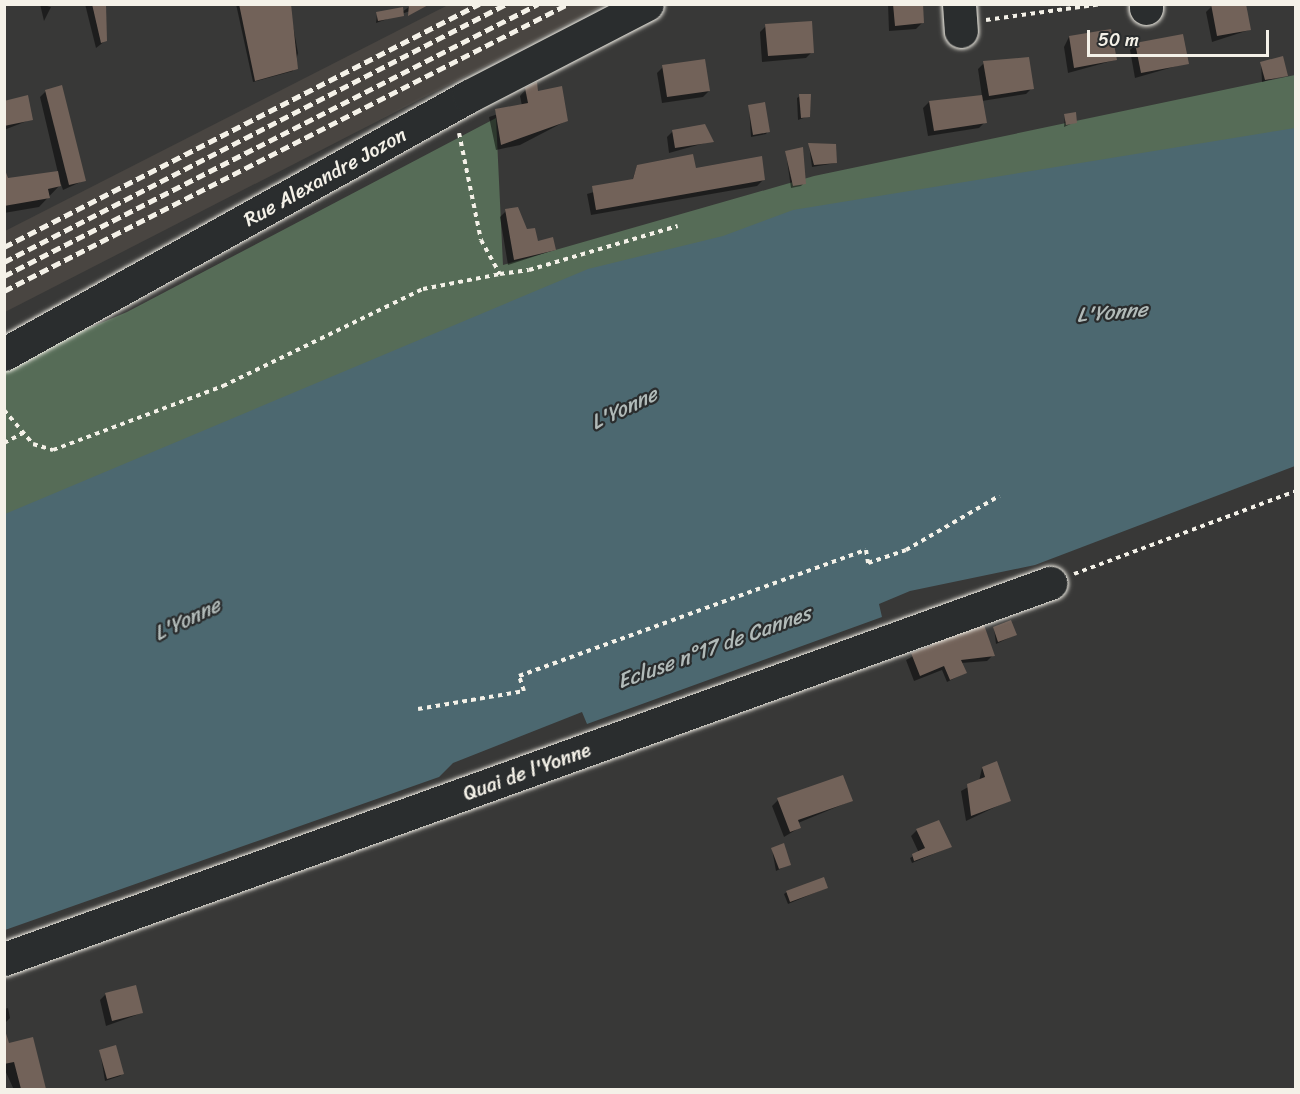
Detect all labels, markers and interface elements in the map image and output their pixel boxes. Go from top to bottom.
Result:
scale bar [1090,18,1272,56]
text: 50 m [1098,24,1139,56]
street label: Rue Alexandre Jozon [240,122,410,232]
water label: L'Yonne [1076,296,1148,328]
water label: L'Yonne [587,381,661,435]
water label: L'Yonne [150,592,224,646]
water label: Ecluse n°17 de Cannes [614,600,814,694]
street label: Quai de l'Yonne [460,738,594,806]

